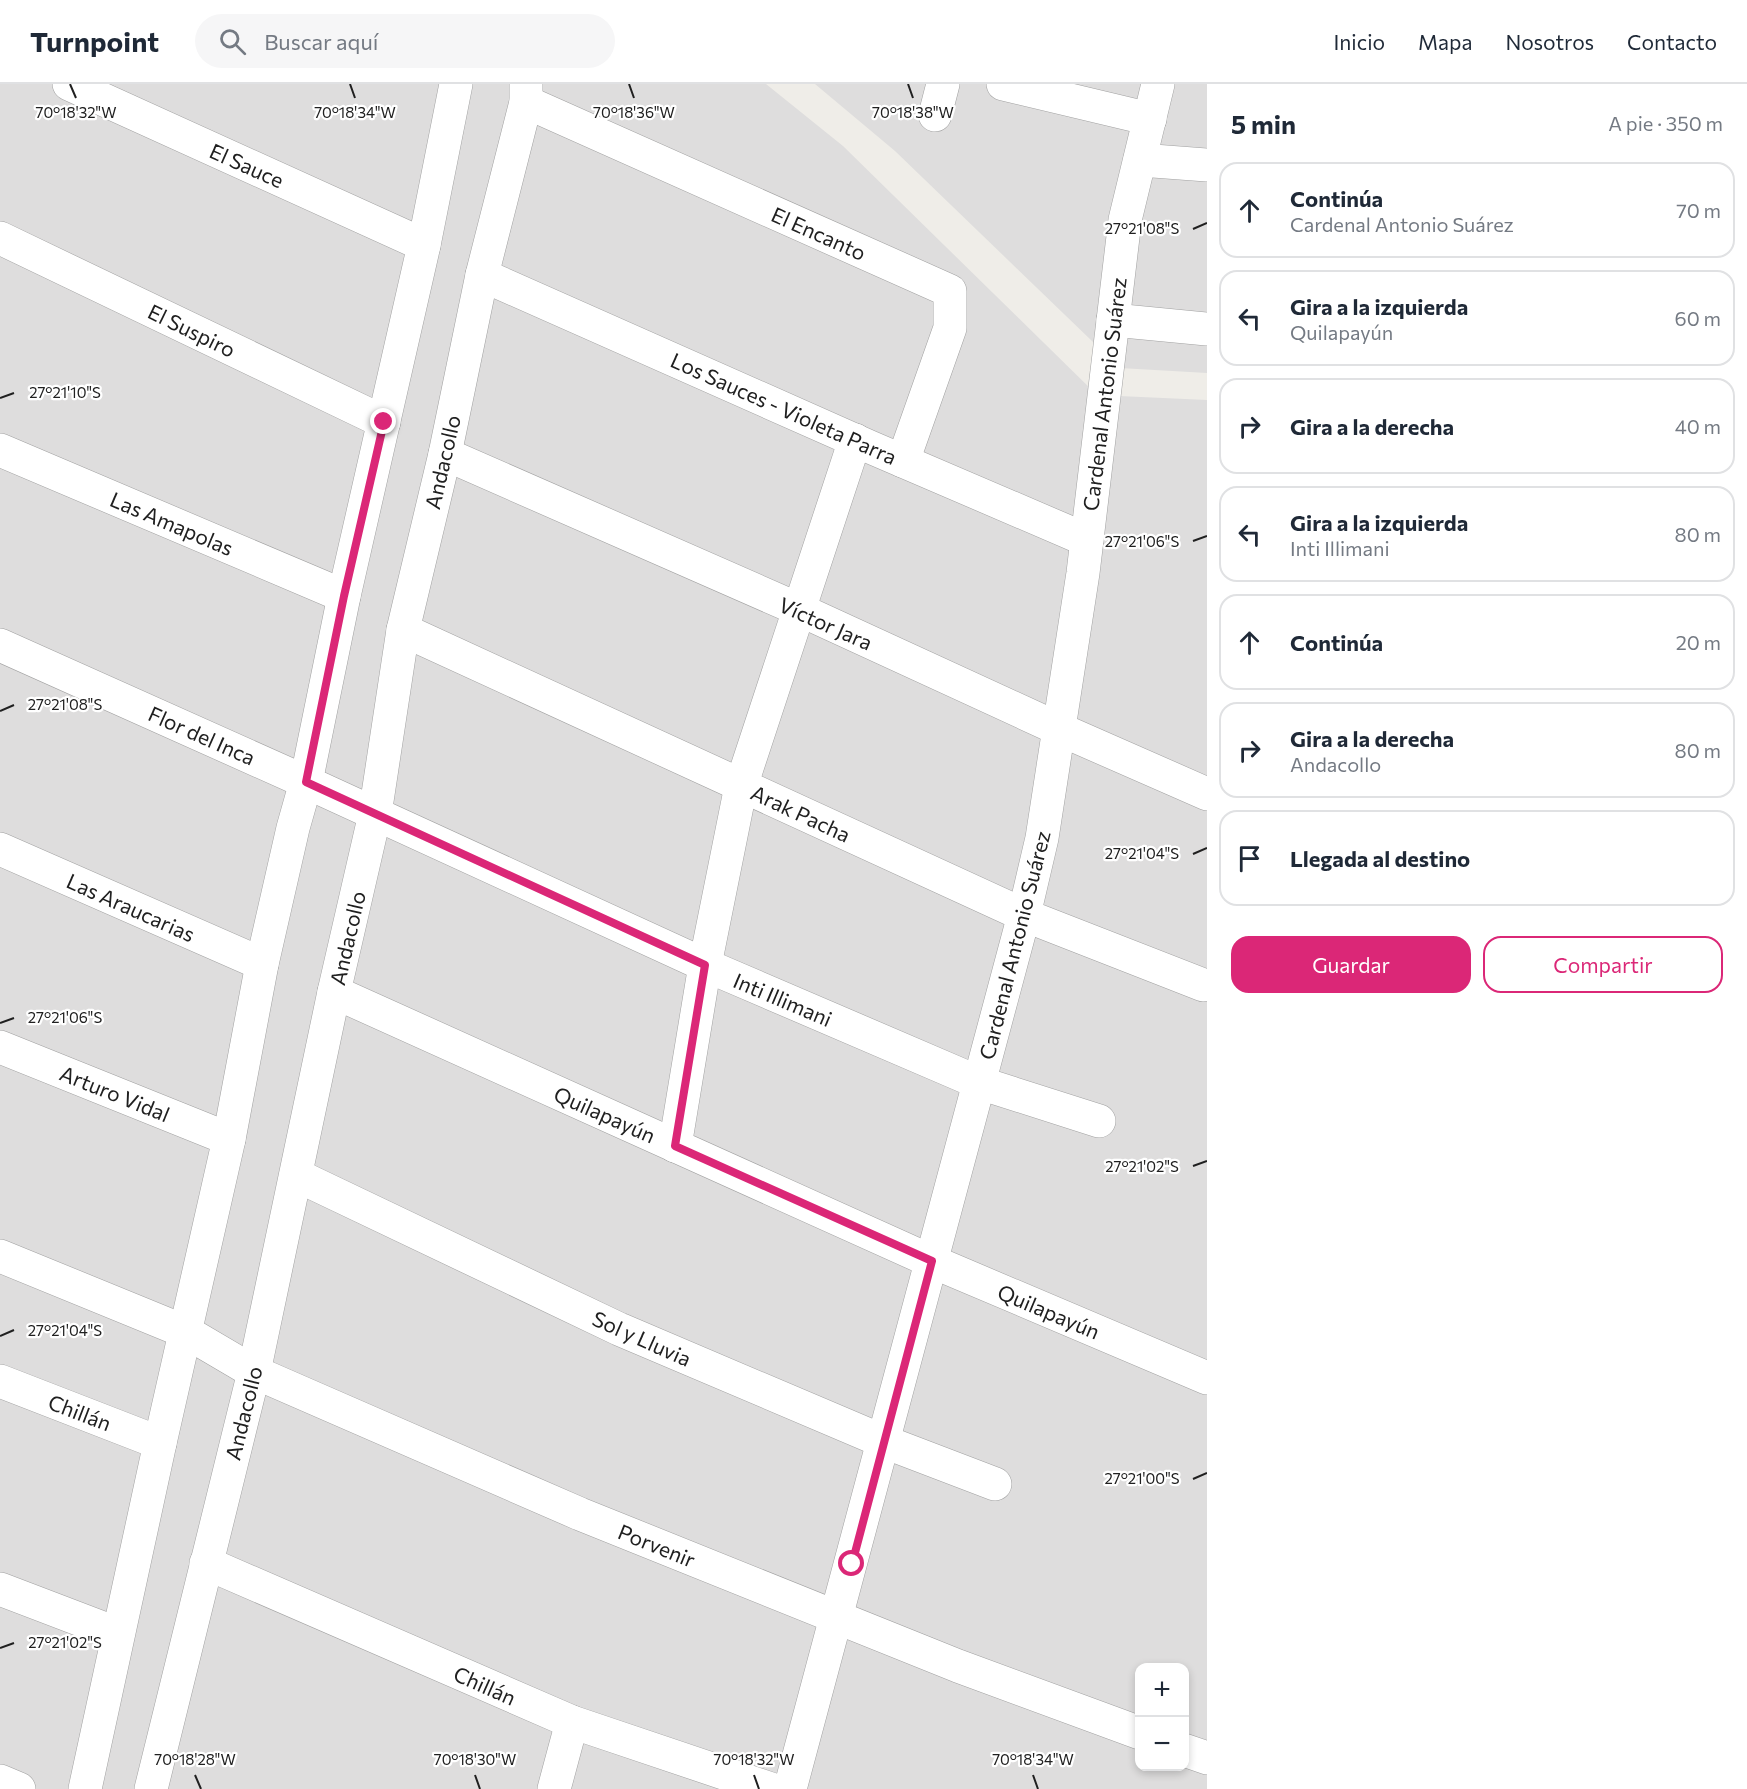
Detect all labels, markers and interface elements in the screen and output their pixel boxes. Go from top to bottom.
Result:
search box [195,14,615,68]
text: Turnpoint [30,24,159,58]
icon: search [216,25,249,58]
text: Buscar aquí [264,28,378,55]
text: Inicio [1333,29,1385,54]
text: Mapa [1418,29,1472,54]
text: Nosotros [1505,29,1594,54]
text: Contacto [1627,29,1717,54]
text: 70°18'32"W [36,103,116,121]
text: 70°18'34"W [314,103,396,121]
text: 70°18'36"W [593,103,675,121]
text: 70°18'38"W [872,103,954,121]
text: 5 min [1231,108,1296,139]
text: A pie · 350 m [1608,111,1723,135]
street label: El Sauce [206,138,288,192]
text: Continúa [1290,185,1383,212]
icon: ahead [1233,194,1266,227]
text: 70 m [1676,198,1721,222]
street label: El Encanto [768,201,870,265]
text: Cardenal Antonio Suárez [1290,212,1514,236]
text: 27°21'08"S [1105,219,1179,237]
street label: Cardenal Antonio Suárez [1077,276,1131,512]
text: Gira a la izquierda [1290,293,1468,320]
street label: El Suspiro [144,298,240,362]
icon: left [1233,302,1266,335]
text: 60 m [1675,306,1721,330]
text: Quilapayún [1290,320,1393,344]
street label: Los Sauces - Violeta Parra [667,347,901,469]
text: 27°21'10"S [29,383,101,401]
route end [370,408,396,434]
icon: right [1233,410,1266,443]
street label: Andacollo [419,413,465,511]
text: Gira a la derecha [1290,413,1454,440]
text: 40 m [1675,414,1721,438]
street label: Las Amapolas [107,486,237,560]
text: Gira a la izquierda [1290,509,1468,536]
icon: left [1233,518,1266,551]
text: 80 m [1675,522,1721,546]
text: 27°21'06"S [1105,532,1179,550]
text: Inti Illimani [1290,536,1390,560]
street label: Víctor Jara [775,591,877,655]
icon: ahead [1233,626,1266,659]
text: Continúa [1290,629,1383,656]
text: 20 m [1676,630,1721,654]
text: 27°21'08"S [28,695,102,713]
street label: Flor del Inca [145,700,259,770]
text: Gira a la derecha [1290,725,1454,752]
icon: right [1233,734,1266,767]
text: 80 m [1675,738,1721,762]
text: Andacollo [1290,752,1381,776]
street label: Arak Pacha [747,779,855,847]
street label: Cardenal Antonio Suárez [973,828,1055,1062]
icon: arrive [1233,842,1266,875]
text: 27°21'04"S [1105,844,1179,862]
text: Llegada al destino [1290,845,1470,872]
street label: Las Araucarias [63,868,199,946]
street label: Andacollo [324,889,370,987]
button: Guardar [1231,936,1471,993]
button: Compartir [1483,936,1723,993]
street label: Inti Illimani [730,967,836,1031]
text: 27°21'06"S [28,1008,102,1026]
street label: Arturo Vidal [57,1060,173,1126]
street label: Quilapayún [550,1081,660,1147]
text: 27°21'02"S [1105,1157,1179,1175]
street label: Quilapayún [994,1278,1104,1344]
street label: Sol y Lluvia [589,1305,695,1371]
text: 27°21'04"S [28,1321,102,1339]
street label: Andacollo [219,1364,267,1462]
street label: Chillán [45,1389,115,1435]
text: 27°21'00"S [1104,1469,1180,1487]
street label: Porvenir [615,1518,699,1572]
route start [838,1550,864,1576]
text: 27°21'02"S [28,1633,102,1651]
street label: Chillán [450,1660,520,1710]
map controls [1135,1663,1189,1771]
button: + [1135,1663,1189,1717]
button: − [1135,1717,1189,1771]
text: 70°18'28"W [154,1750,236,1768]
text: 70°18'30"W [434,1750,516,1768]
text: 70°18'32"W [714,1750,794,1768]
text: 70°18'34"W [992,1750,1074,1768]

